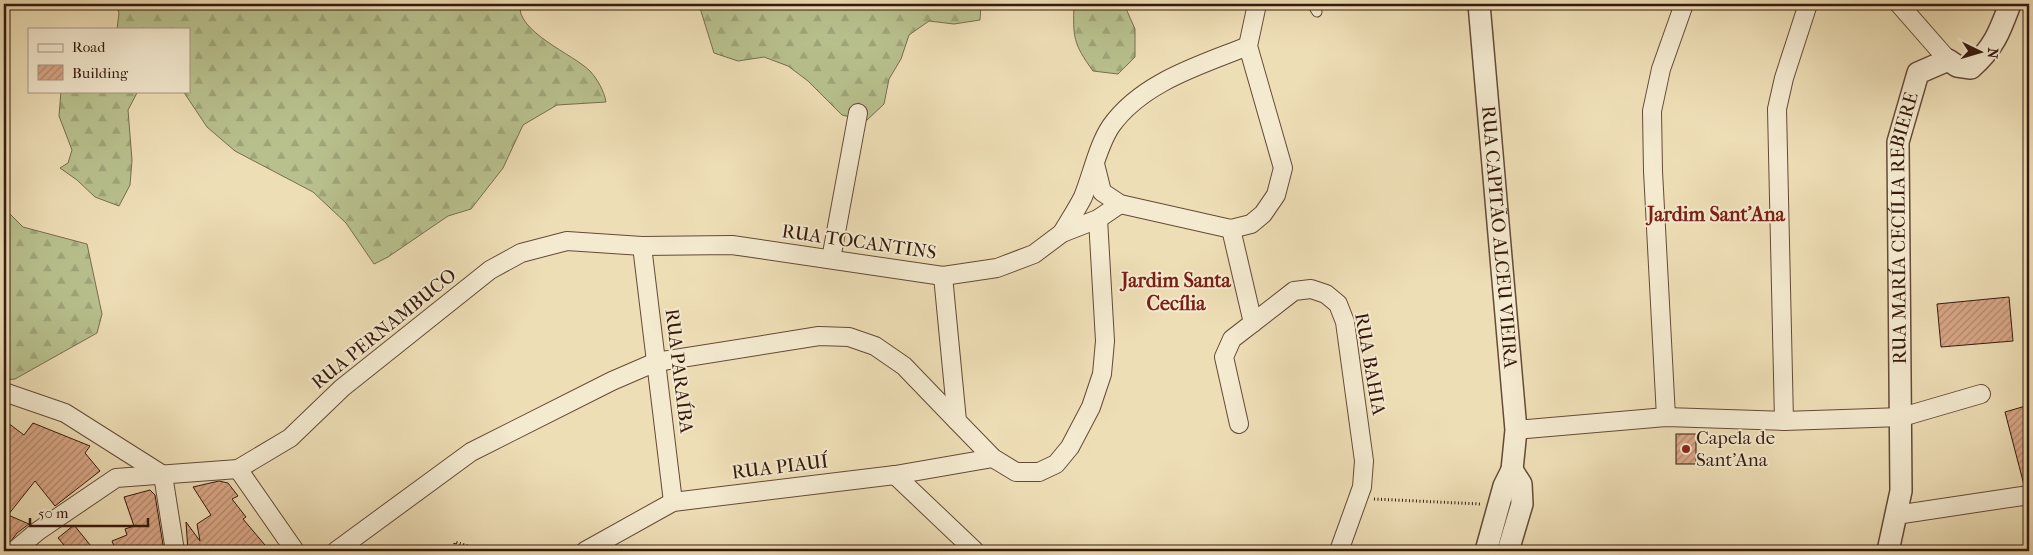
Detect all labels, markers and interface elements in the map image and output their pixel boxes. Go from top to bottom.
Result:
legend [28,28,190,92]
north arrow [1956,28,2006,78]
text: Road [72,38,106,56]
text: N [1983,47,2001,59]
text: Building [72,64,129,82]
street label: RUA MARÍA CECÍLIA REBIERE [1886,89,1923,364]
street label: RUA CAPITÃO ALCEU VIEIRA [1477,105,1522,370]
district label: Jardim Sant'Ana [1645,203,1786,226]
street label: RUA TOCANTINS [780,220,938,264]
street label: RUA PERNAMBUCO [307,264,461,394]
district label: Jardim Santa Cecília [1119,269,1232,315]
street label: RUA PARAÍBA [660,307,698,435]
street label: RUA BAHIA [1350,311,1390,418]
place label: Capela de Sant'Ana [1696,427,1775,471]
marker: Capela de Sant'Ana [1680,443,1692,455]
street label: RUA PIAUÍ [730,450,830,484]
scale bar [30,495,148,527]
text: 50 m [38,504,69,522]

